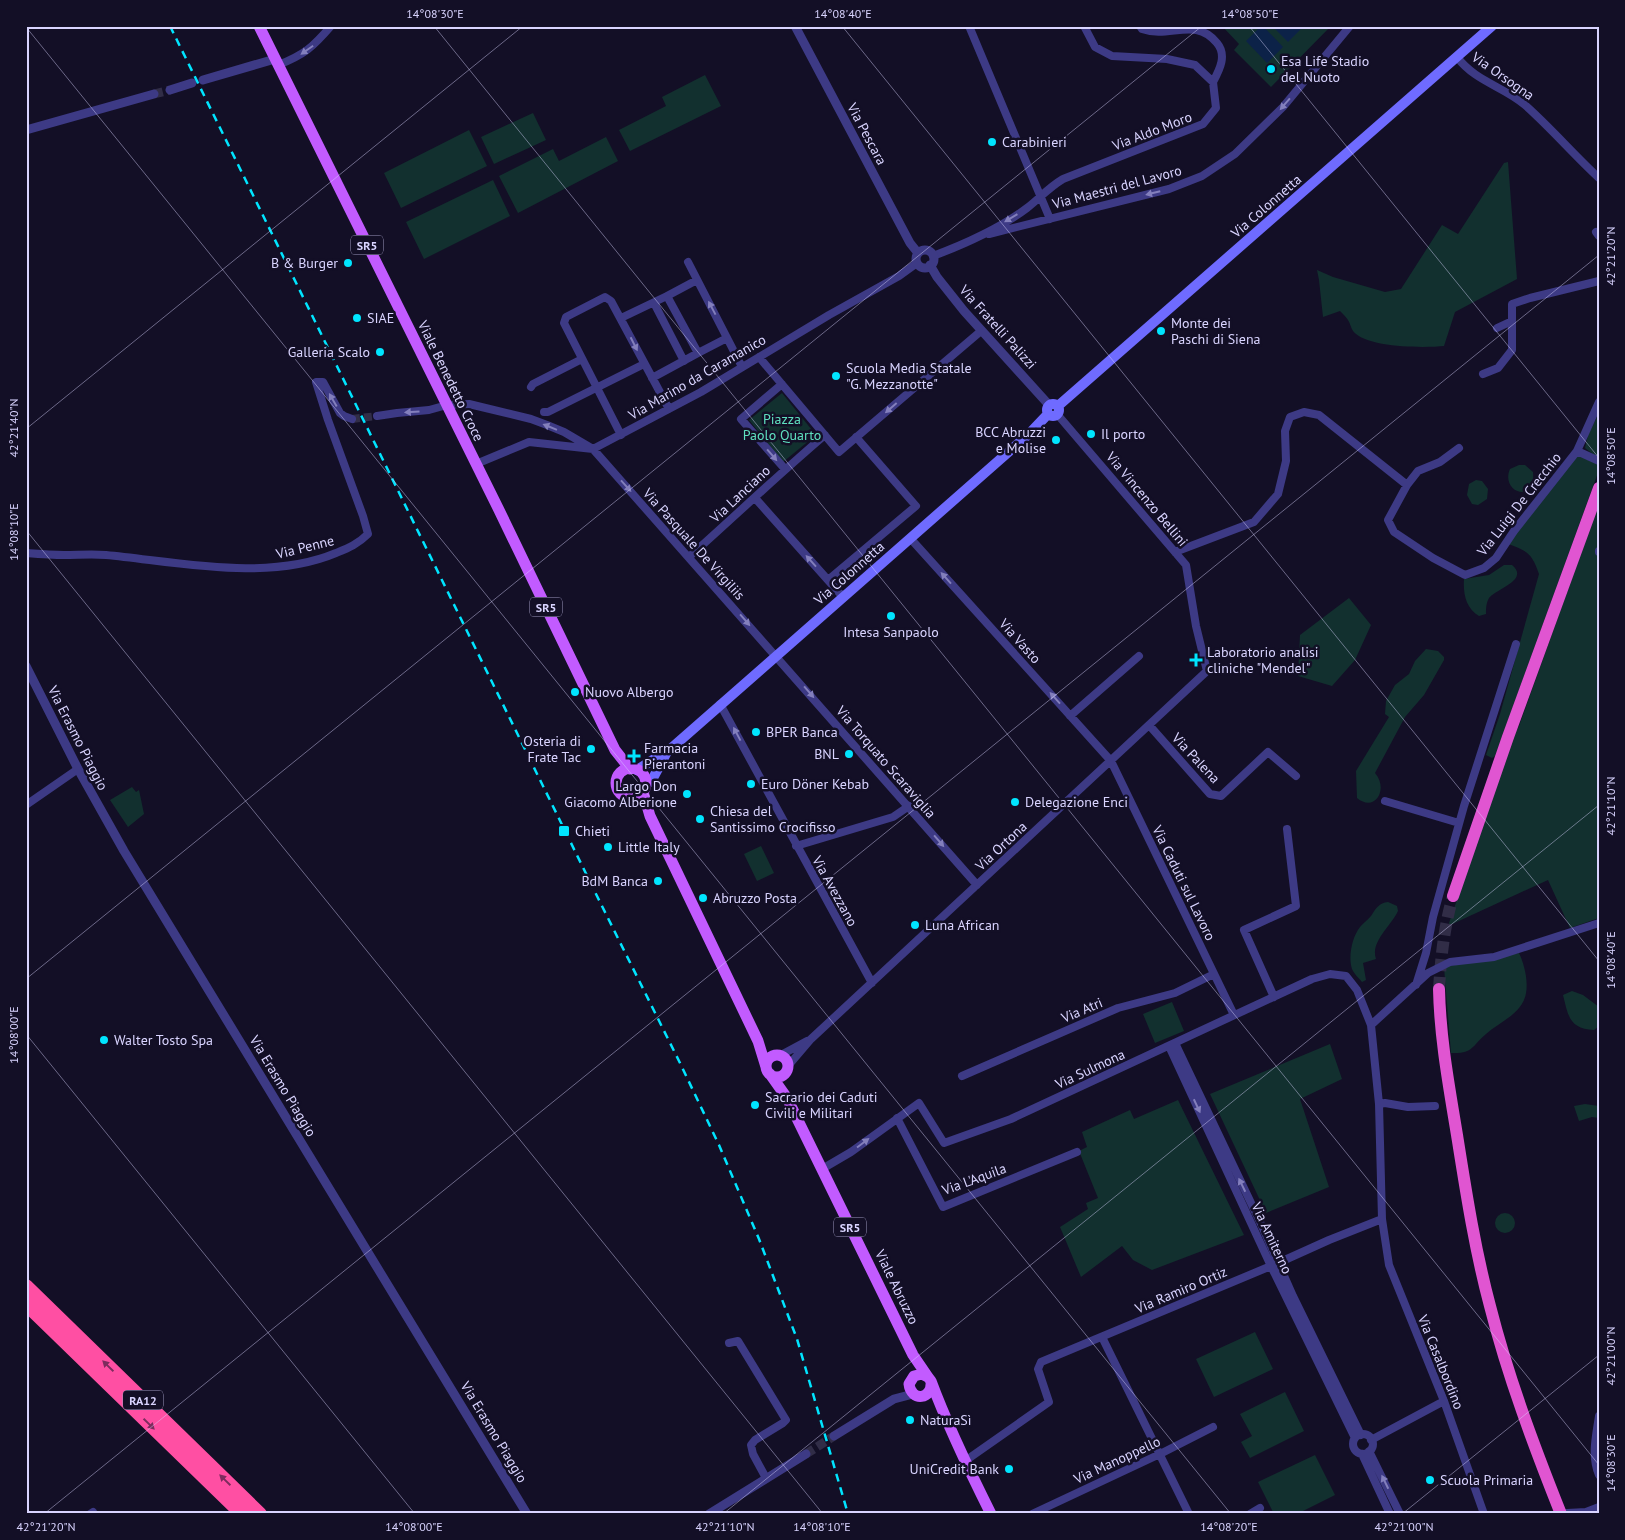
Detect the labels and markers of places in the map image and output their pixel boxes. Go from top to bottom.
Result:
place label: Esa Life Stadio del Nuoto [1281,52,1369,86]
marker: Esa Life Stadio del Nuoto [1265,63,1277,75]
place label: Carabinieri [1002,133,1067,151]
marker: Carabinieri [986,136,998,148]
place label: B & Burger [271,254,338,272]
marker: B & Burger [342,257,354,269]
place label: SIAE [367,309,394,327]
marker: SIAE [351,312,363,324]
place label: Monte dei Paschi di Siena [1171,314,1261,348]
marker: Monte dei Paschi di Siena [1155,325,1167,337]
place label: Galleria Scalo [288,343,370,361]
marker: Galleria Scalo [374,346,386,358]
place label: Scuola Media Statale "G. Mezzanotte" [846,359,972,393]
marker: Scuola Media Statale "G. Mezzanotte" [830,370,842,382]
place label: BCC Abruzzi e Molise [975,423,1046,457]
place label: Il porto [1101,425,1145,443]
marker: Il porto [1085,428,1097,440]
marker: BCC Abruzzi e Molise [1050,434,1062,446]
marker: Intesa Sanpaolo [885,610,897,622]
place label: Intesa Sanpaolo [843,623,939,641]
place label: Laboratorio analisi cliniche "Mendel" [1207,643,1319,677]
marker: Laboratorio analisi cliniche "Mendel" [1189,653,1203,667]
place label: Nuovo Albergo [585,683,673,701]
marker: Nuovo Albergo [569,686,581,698]
place label: BPER Banca [766,723,838,741]
marker: BPER Banca [750,726,762,738]
place label: Osteria di Frate Tac [523,732,581,766]
place label: Farmacia Pierantoni [644,739,706,773]
marker: Osteria di Frate Tac [585,743,597,755]
place label: BNL [814,745,839,763]
marker: BNL [843,748,855,760]
marker: Farmacia Pierantoni [628,750,640,762]
place label: Euro Döner Kebab [761,775,869,793]
place label: Largo Don Giacomo Alberione [564,777,677,811]
marker: Euro Döner Kebab [745,778,757,790]
marker: Largo Don Giacomo Alberione [681,788,693,800]
place label: Delegazione Enci [1025,793,1128,811]
marker: Delegazione Enci [1009,796,1021,808]
place label: Chiesa del Santissimo Crocifisso [710,802,836,836]
marker: Chiesa del Santissimo Crocifisso [694,813,706,825]
place label: Chieti [575,822,610,840]
marker: Chieti [557,824,571,838]
place label: Little Italy [618,838,680,856]
marker: Little Italy [602,841,614,853]
place label: BdM Banca [581,872,648,890]
marker: BdM Banca [652,875,664,887]
place label: Abruzzo Posta [713,889,797,907]
marker: Abruzzo Posta [697,892,709,904]
place label: Luna African [925,916,999,934]
marker: Luna African [909,919,921,931]
place label: Walter Tosto Spa [114,1031,213,1049]
marker: Walter Tosto Spa [98,1034,110,1046]
place label: Sacrario dei Caduti Civili e Militari [765,1088,878,1122]
marker: Sacrario dei Caduti Civili e Militari [749,1099,761,1111]
place label: NaturaSì [920,1411,972,1429]
marker: NaturaSì [904,1414,916,1426]
place label: UniCredit Bank [910,1460,999,1478]
marker: UniCredit Bank [1003,1463,1015,1475]
place label: Scuola Primaria [1440,1471,1533,1489]
marker: Scuola Primaria [1424,1474,1436,1486]

